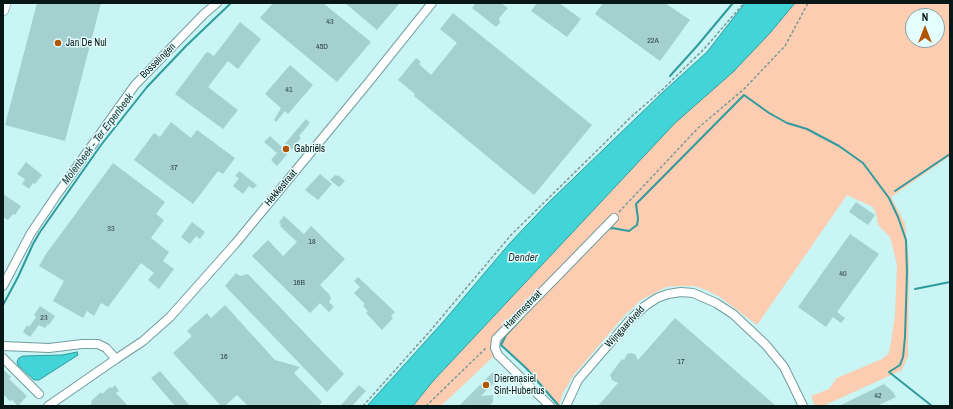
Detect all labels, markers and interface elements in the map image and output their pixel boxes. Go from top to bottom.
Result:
north arrow [905,8,945,48]
text: N [922,10,928,24]
house number: 43 [326,17,334,27]
house number: 22A [647,36,659,46]
place label: Jan De Nul [66,37,107,49]
marker: Jan De Nul [53,38,63,48]
street label: Bosselingen [138,41,178,81]
house number: 45D [316,42,328,52]
house number: 41 [285,85,293,95]
water label: Molenbeek - Ter Erpenbeek [59,91,137,187]
place label: Gabriëls [294,143,325,155]
marker: Gabriëls [281,144,291,154]
house number: 37 [170,163,178,173]
street label: Hekkestraat [262,167,300,209]
house number: 33 [107,224,115,234]
house number: 18 [308,237,316,247]
water label: Dender [508,251,538,265]
house number: 40 [839,269,847,279]
house number: 16B [293,278,305,288]
street label: Hammestraat [502,288,544,332]
street label: Wijngaardveld [603,304,647,350]
house number: 23 [40,313,48,323]
house number: 16 [220,352,228,362]
house number: 17 [677,357,685,367]
place label: Dierenasiel Sint-Hubertus [494,373,545,396]
marker: Dierenasiel Sint-Hubertus [481,380,491,390]
house number: 42 [874,391,882,401]

